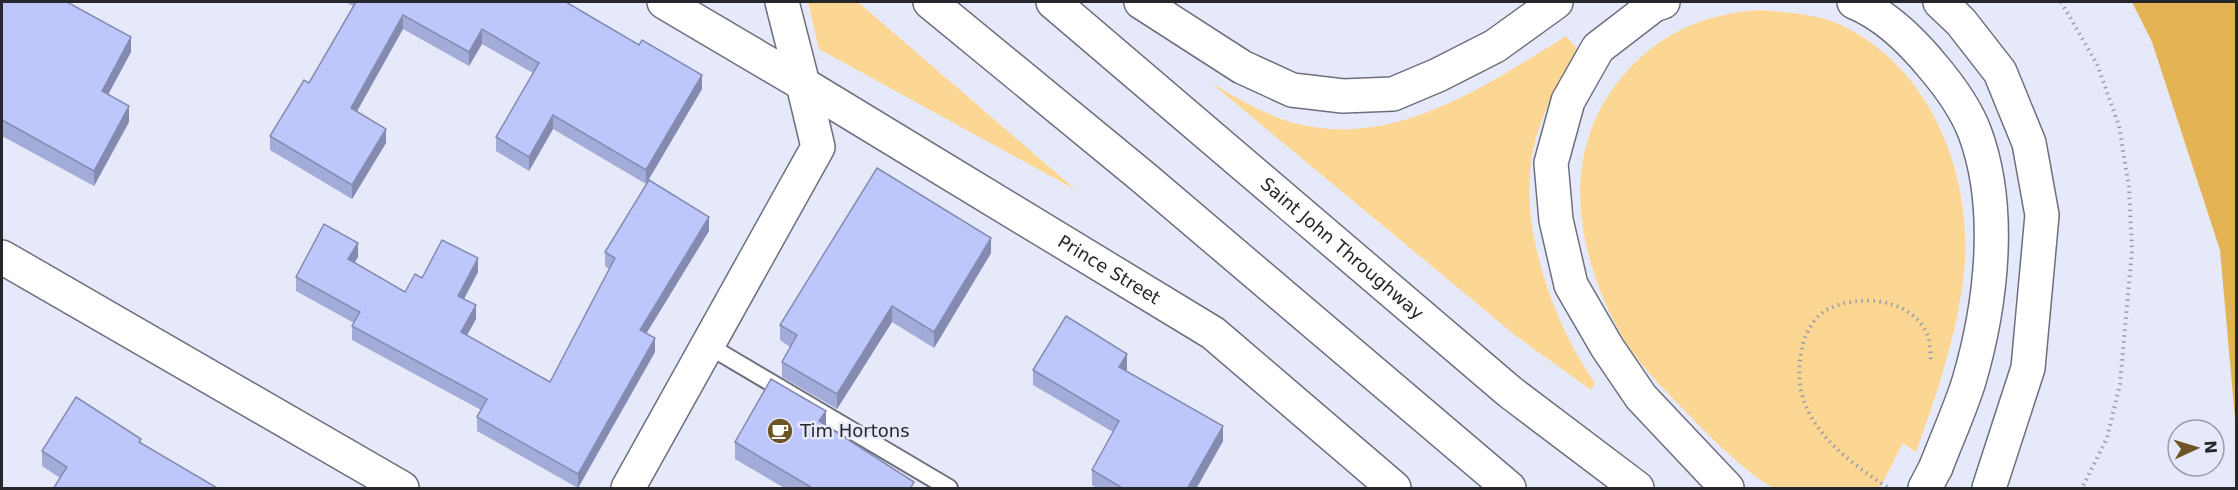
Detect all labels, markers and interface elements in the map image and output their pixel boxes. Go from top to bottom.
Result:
street label: Saint John Throughway [1257,173,1428,324]
street label: Prince Street [1054,230,1164,308]
cafe icon: Tim Hortons [765,416,795,446]
north arrow [2166,418,2226,478]
place label: Tim Hortons [799,420,910,441]
text: N [2201,440,2220,454]

